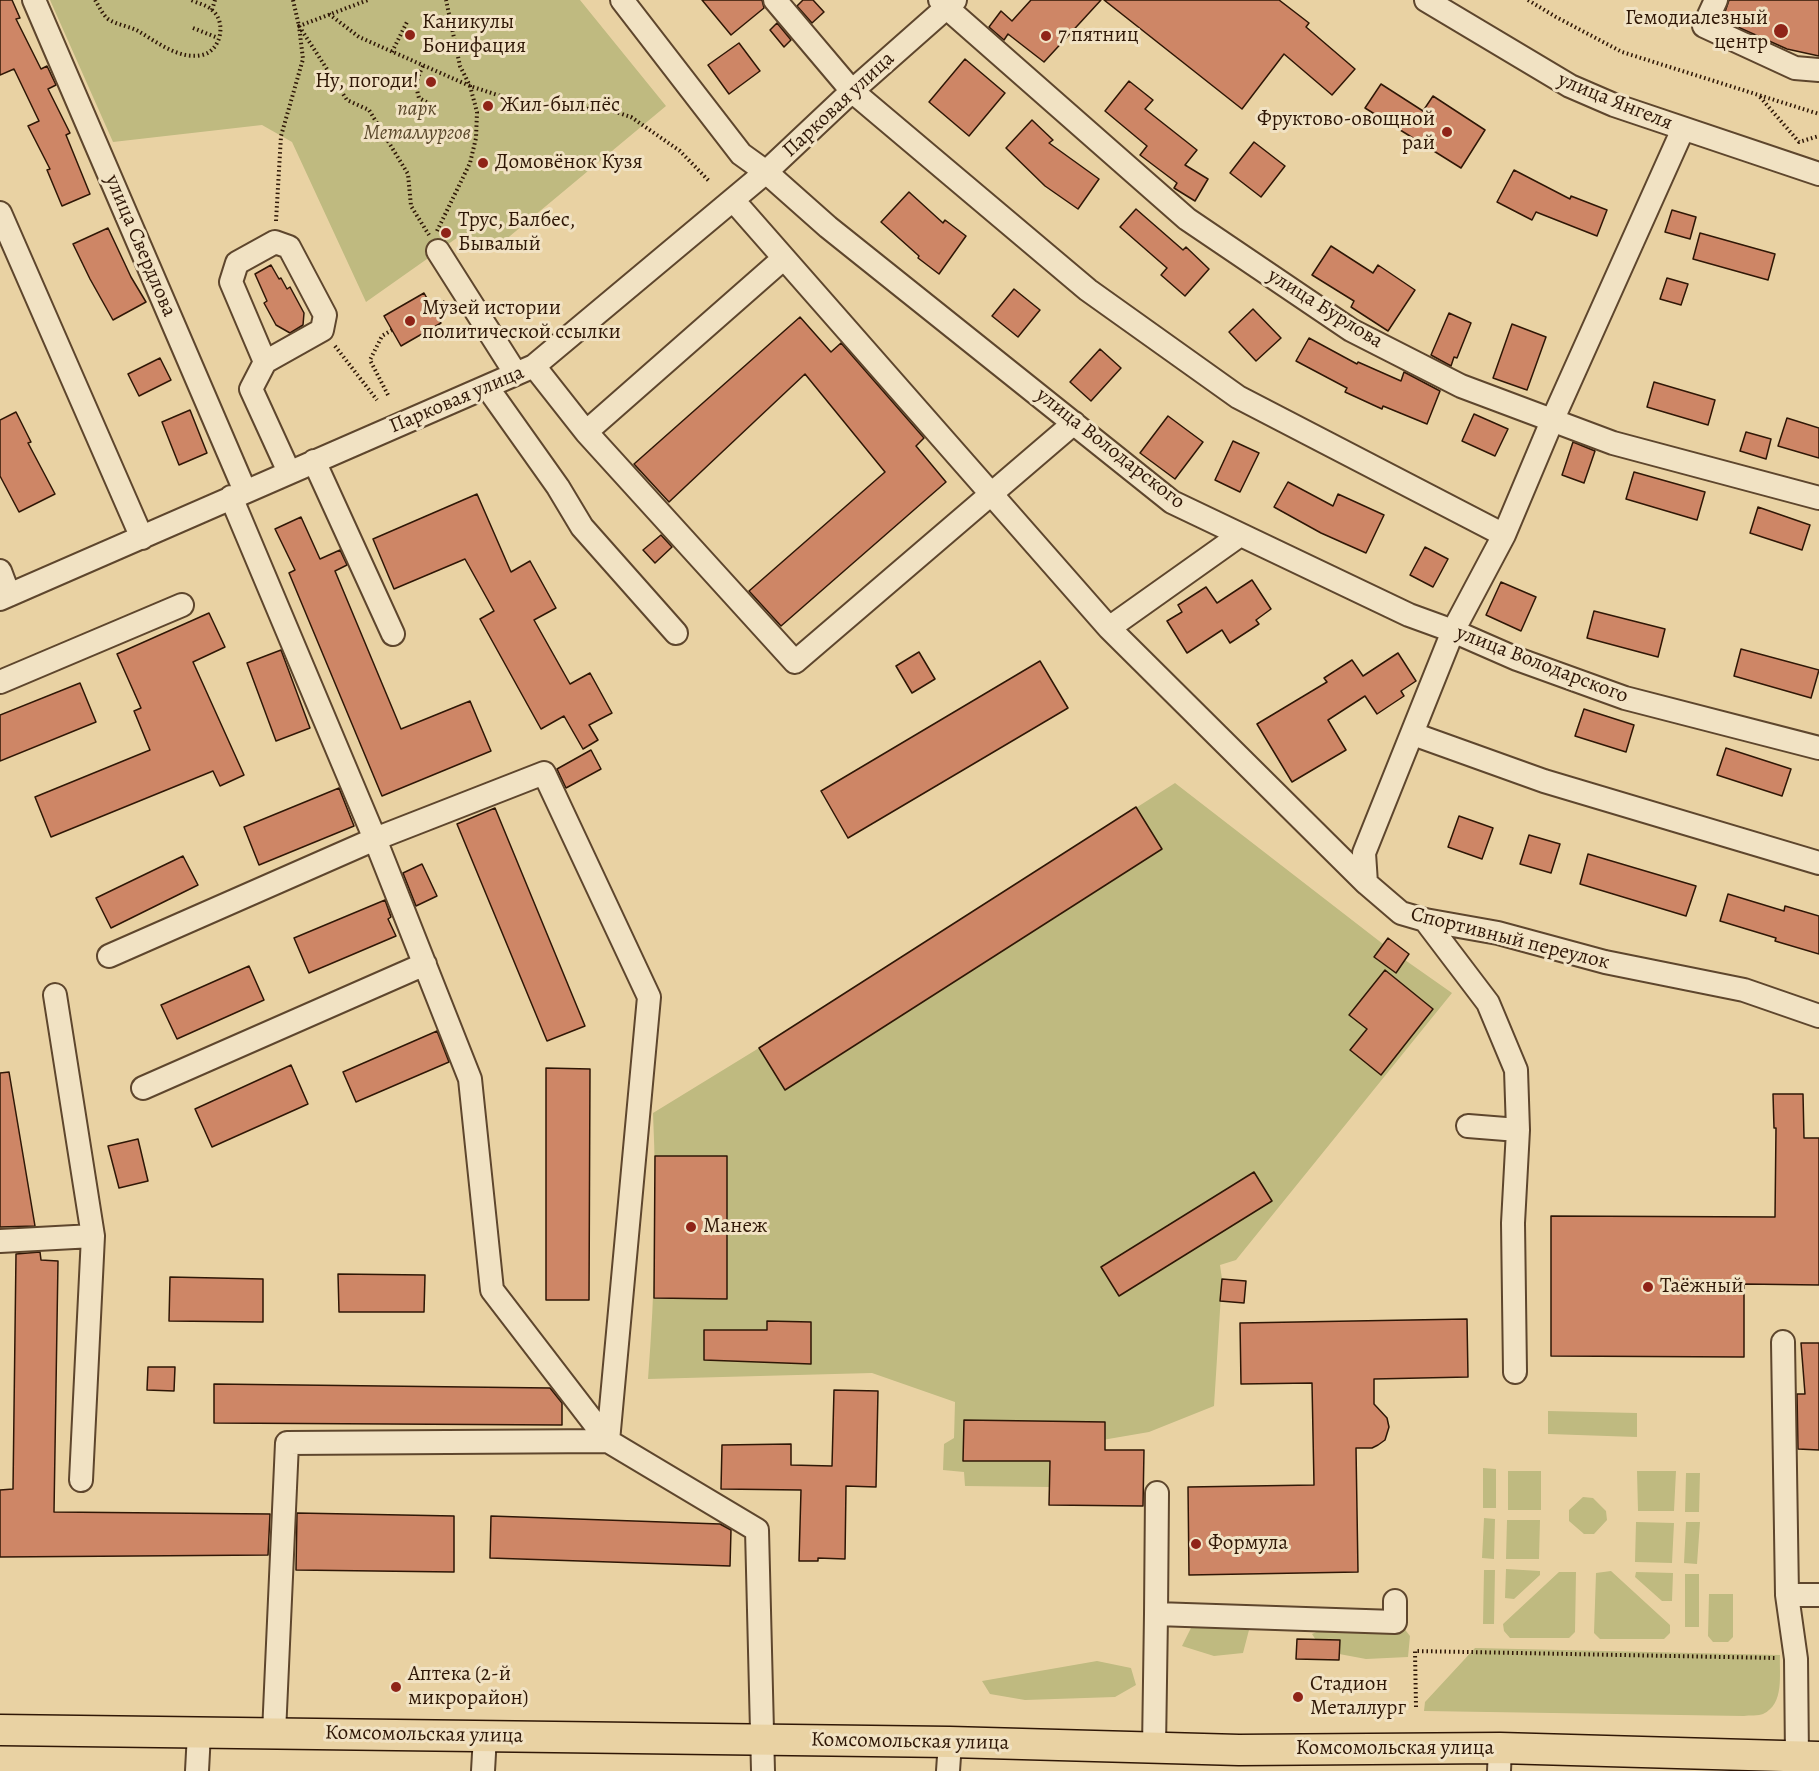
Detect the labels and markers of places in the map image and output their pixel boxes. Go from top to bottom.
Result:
place label: Гемодиалезный центр [1625,6,1768,56]
place label: Каникулы Бонифация [422,10,526,60]
marker: Гемодиалезный центр [1772,22,1790,40]
place label: 7 пятниц [1058,23,1139,49]
marker: Каникулы Бонифация [403,28,417,42]
marker: 7 пятниц [1039,29,1053,43]
place label: Ну, погоди! [315,69,419,95]
marker: Ну, погоди! [424,75,438,89]
place label: Жил-был пёс [500,93,620,119]
marker: Жил-был пёс [481,99,495,113]
place label: Фруктово-овощной рай [1257,107,1435,157]
marker: Фруктово-овощной рай [1440,125,1454,139]
place label: Домовёнок Кузя [495,150,643,176]
marker: Домовёнок Кузя [476,156,490,170]
place label: Трус, Балбес, Бывалый [458,208,575,258]
marker: Трус, Балбес, Бывалый [439,226,453,240]
place label: Музей истории политической ссылки [422,296,621,346]
marker: Музей истории политической ссылки [403,314,417,328]
place label: Манеж [703,1214,767,1240]
marker: Манеж [684,1220,698,1234]
place label: Таёжный [1660,1274,1744,1300]
marker: Таёжный [1641,1280,1655,1294]
place label: Формула [1208,1531,1288,1557]
marker: Формула [1189,1537,1203,1551]
place label: Аптека (2-й микрорайон) [408,1662,529,1712]
place label: Стадион Металлург [1310,1672,1406,1722]
marker: Аптека (2-й микрорайон) [389,1680,403,1694]
marker: Стадион Металлург [1291,1690,1305,1704]

